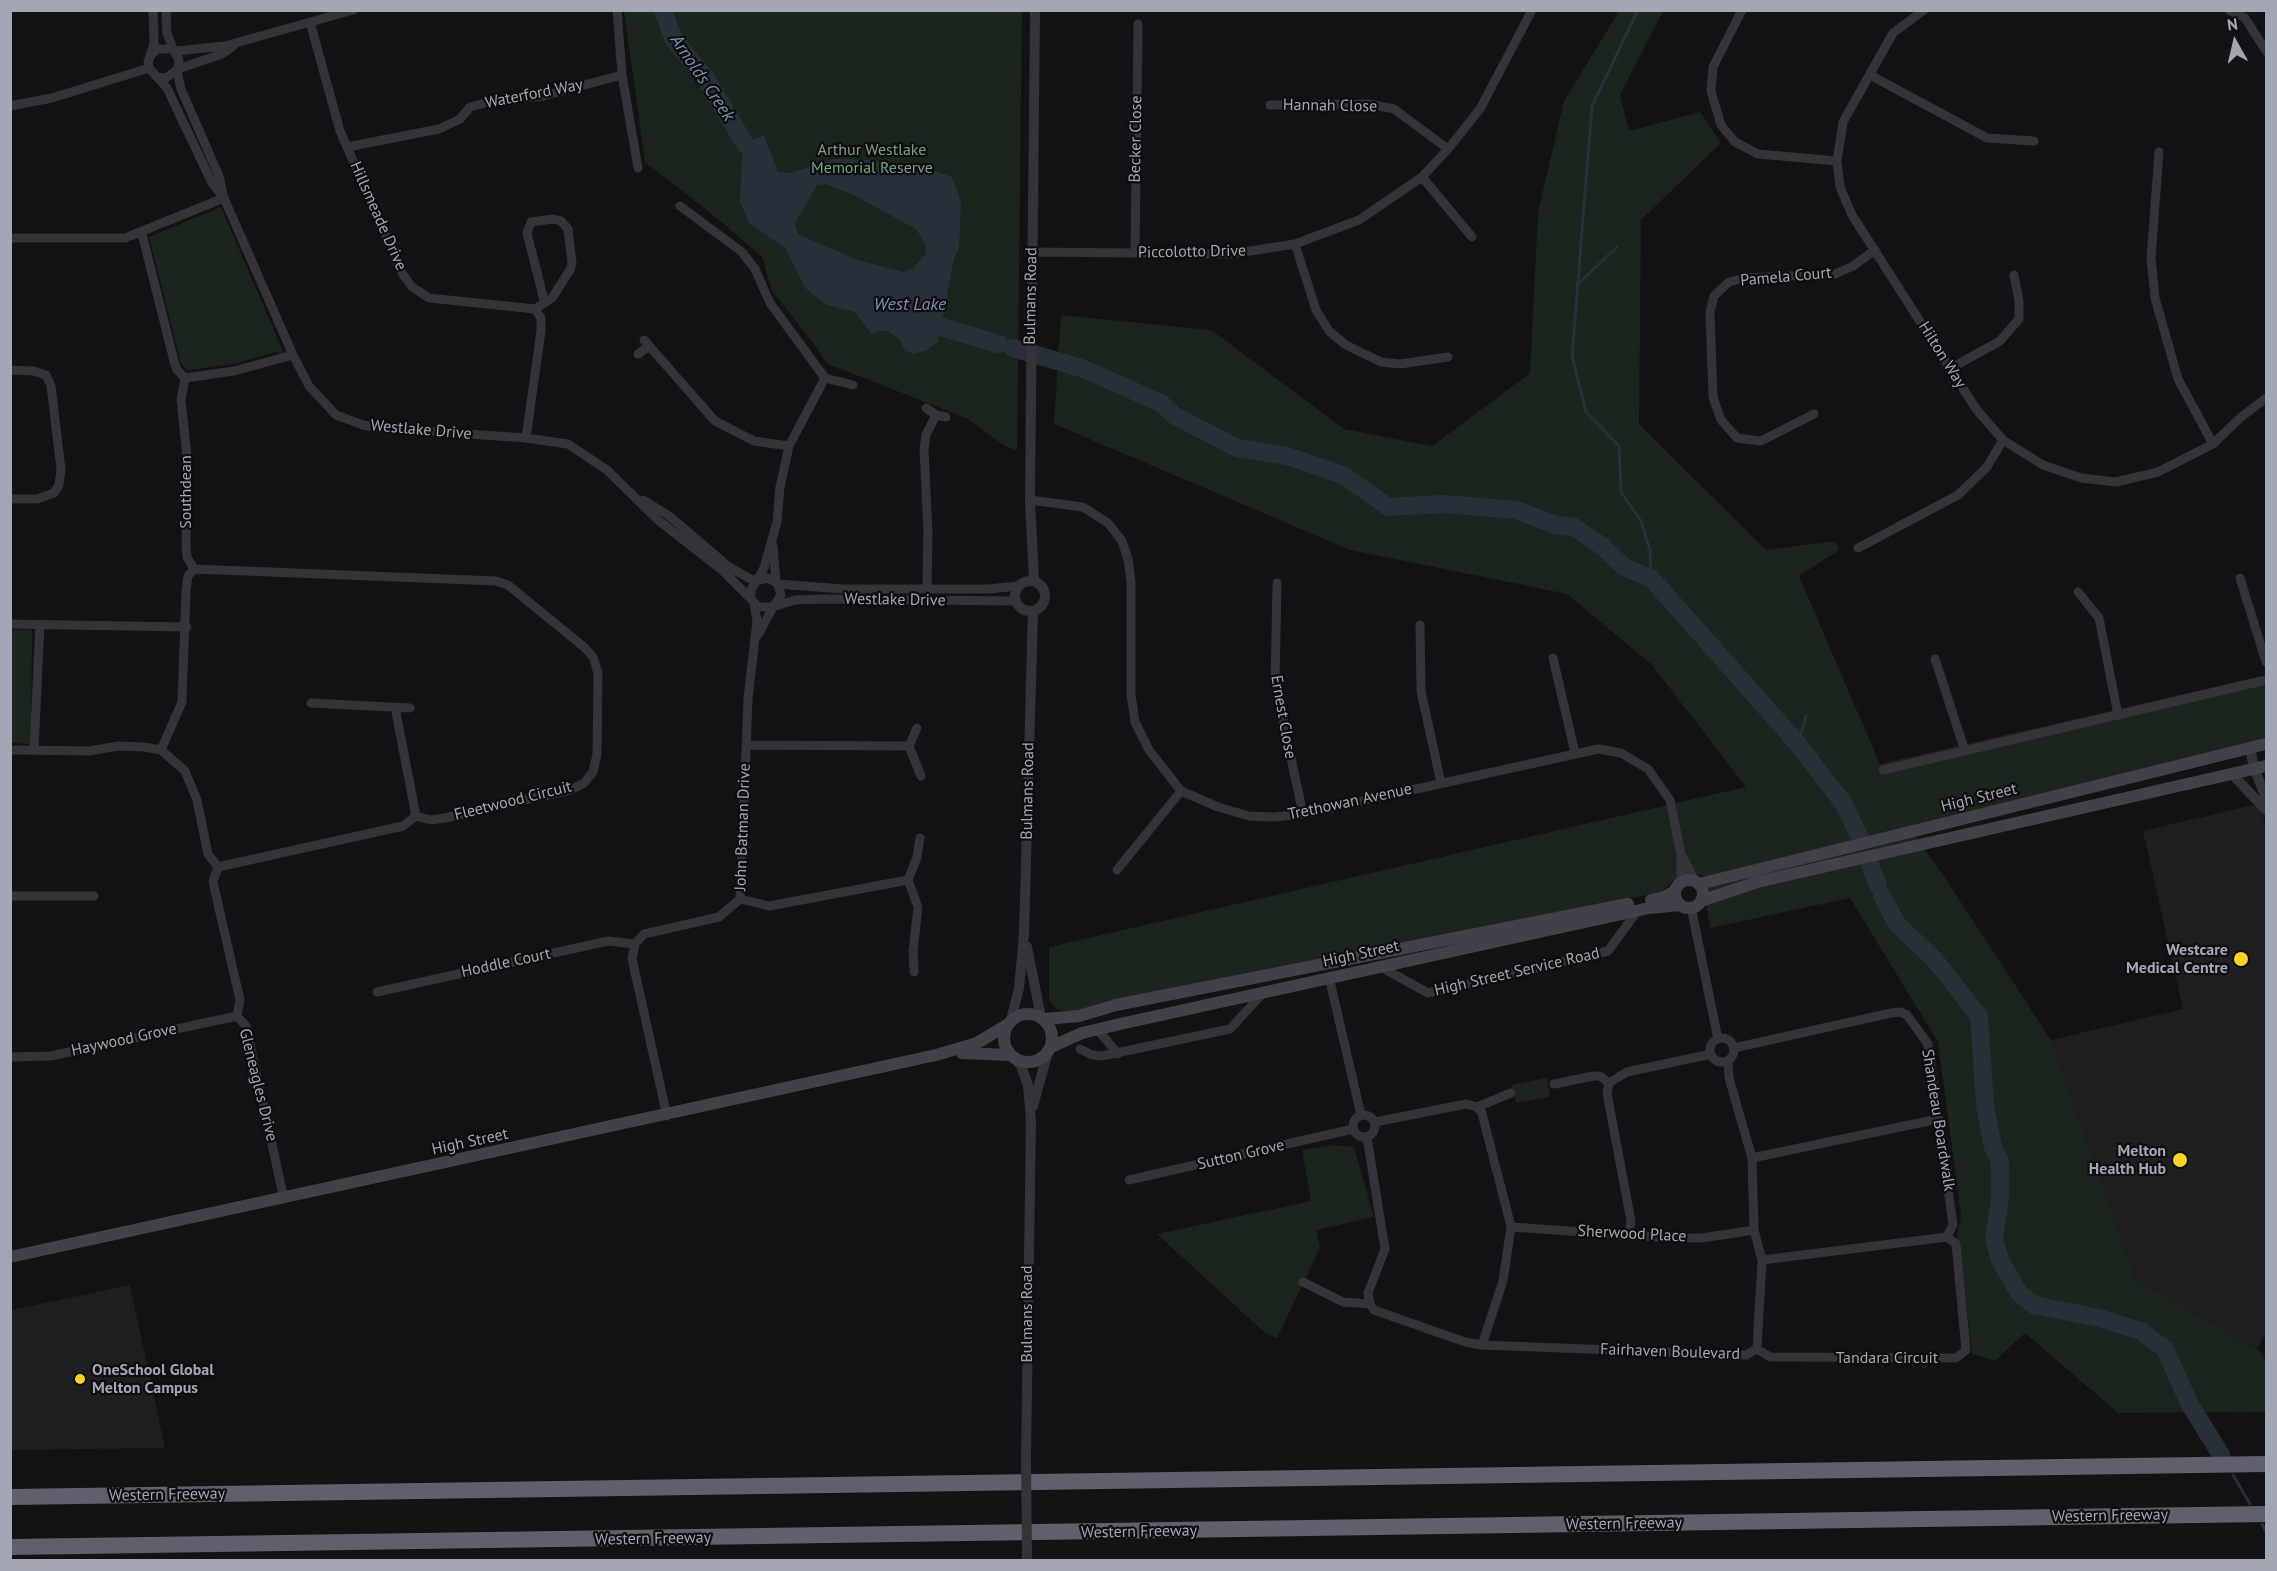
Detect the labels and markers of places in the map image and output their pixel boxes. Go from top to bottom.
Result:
place label: Westcare Medical Centre [2126,940,2228,978]
marker: Westcare Medical Centre [2232,950,2250,968]
place label: Melton Health Hub [2089,1141,2166,1179]
marker: Melton Health Hub [2171,1151,2189,1169]
place label: OneSchool Global Melton Campus [92,1360,214,1398]
marker: OneSchool Global Melton Campus [73,1372,87,1386]

